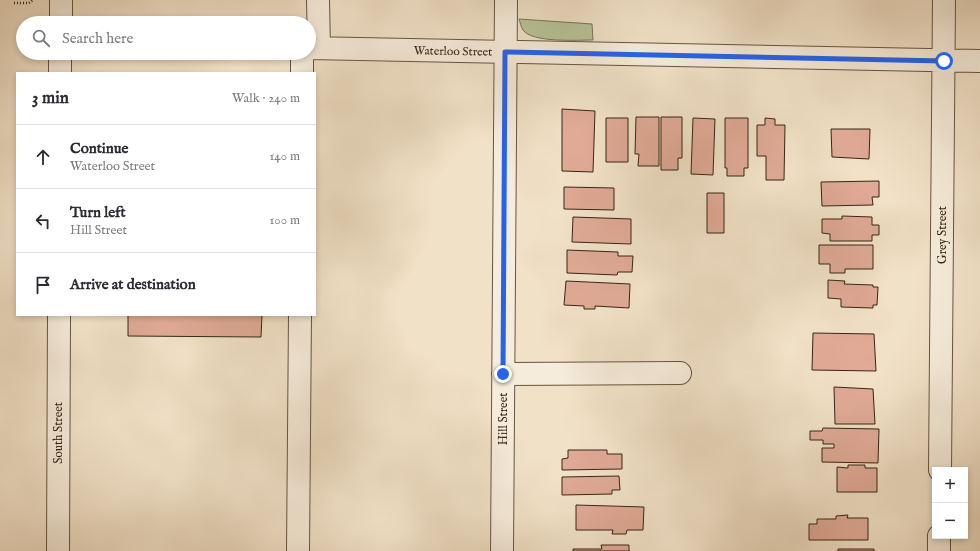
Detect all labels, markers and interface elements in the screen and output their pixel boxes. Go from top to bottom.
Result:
search box [16,16,316,60]
icon: search [30,27,52,49]
text: Search here [62,29,133,48]
street label: Waterloo Street [414,43,492,60]
route start [935,52,953,70]
text: 3 min [32,88,69,109]
text: Walk · 240 m [232,90,300,107]
text: Continue [70,139,128,158]
icon: ahead [32,146,54,168]
text: 140 m [270,148,300,165]
text: Waterloo Street [70,158,155,175]
text: Turn left [70,203,126,222]
street label: Grey Street [935,206,950,264]
icon: left [32,210,54,232]
text: 100 m [270,212,300,229]
text: Hill Street [70,222,127,239]
icon: arrive [32,274,54,296]
text: Arrive at destination [70,275,196,294]
route end [494,365,512,383]
street label: Hill Street [496,393,511,445]
street label: South Street [51,402,66,464]
map controls [932,467,968,539]
button: + [932,467,968,503]
button: − [932,503,968,539]

